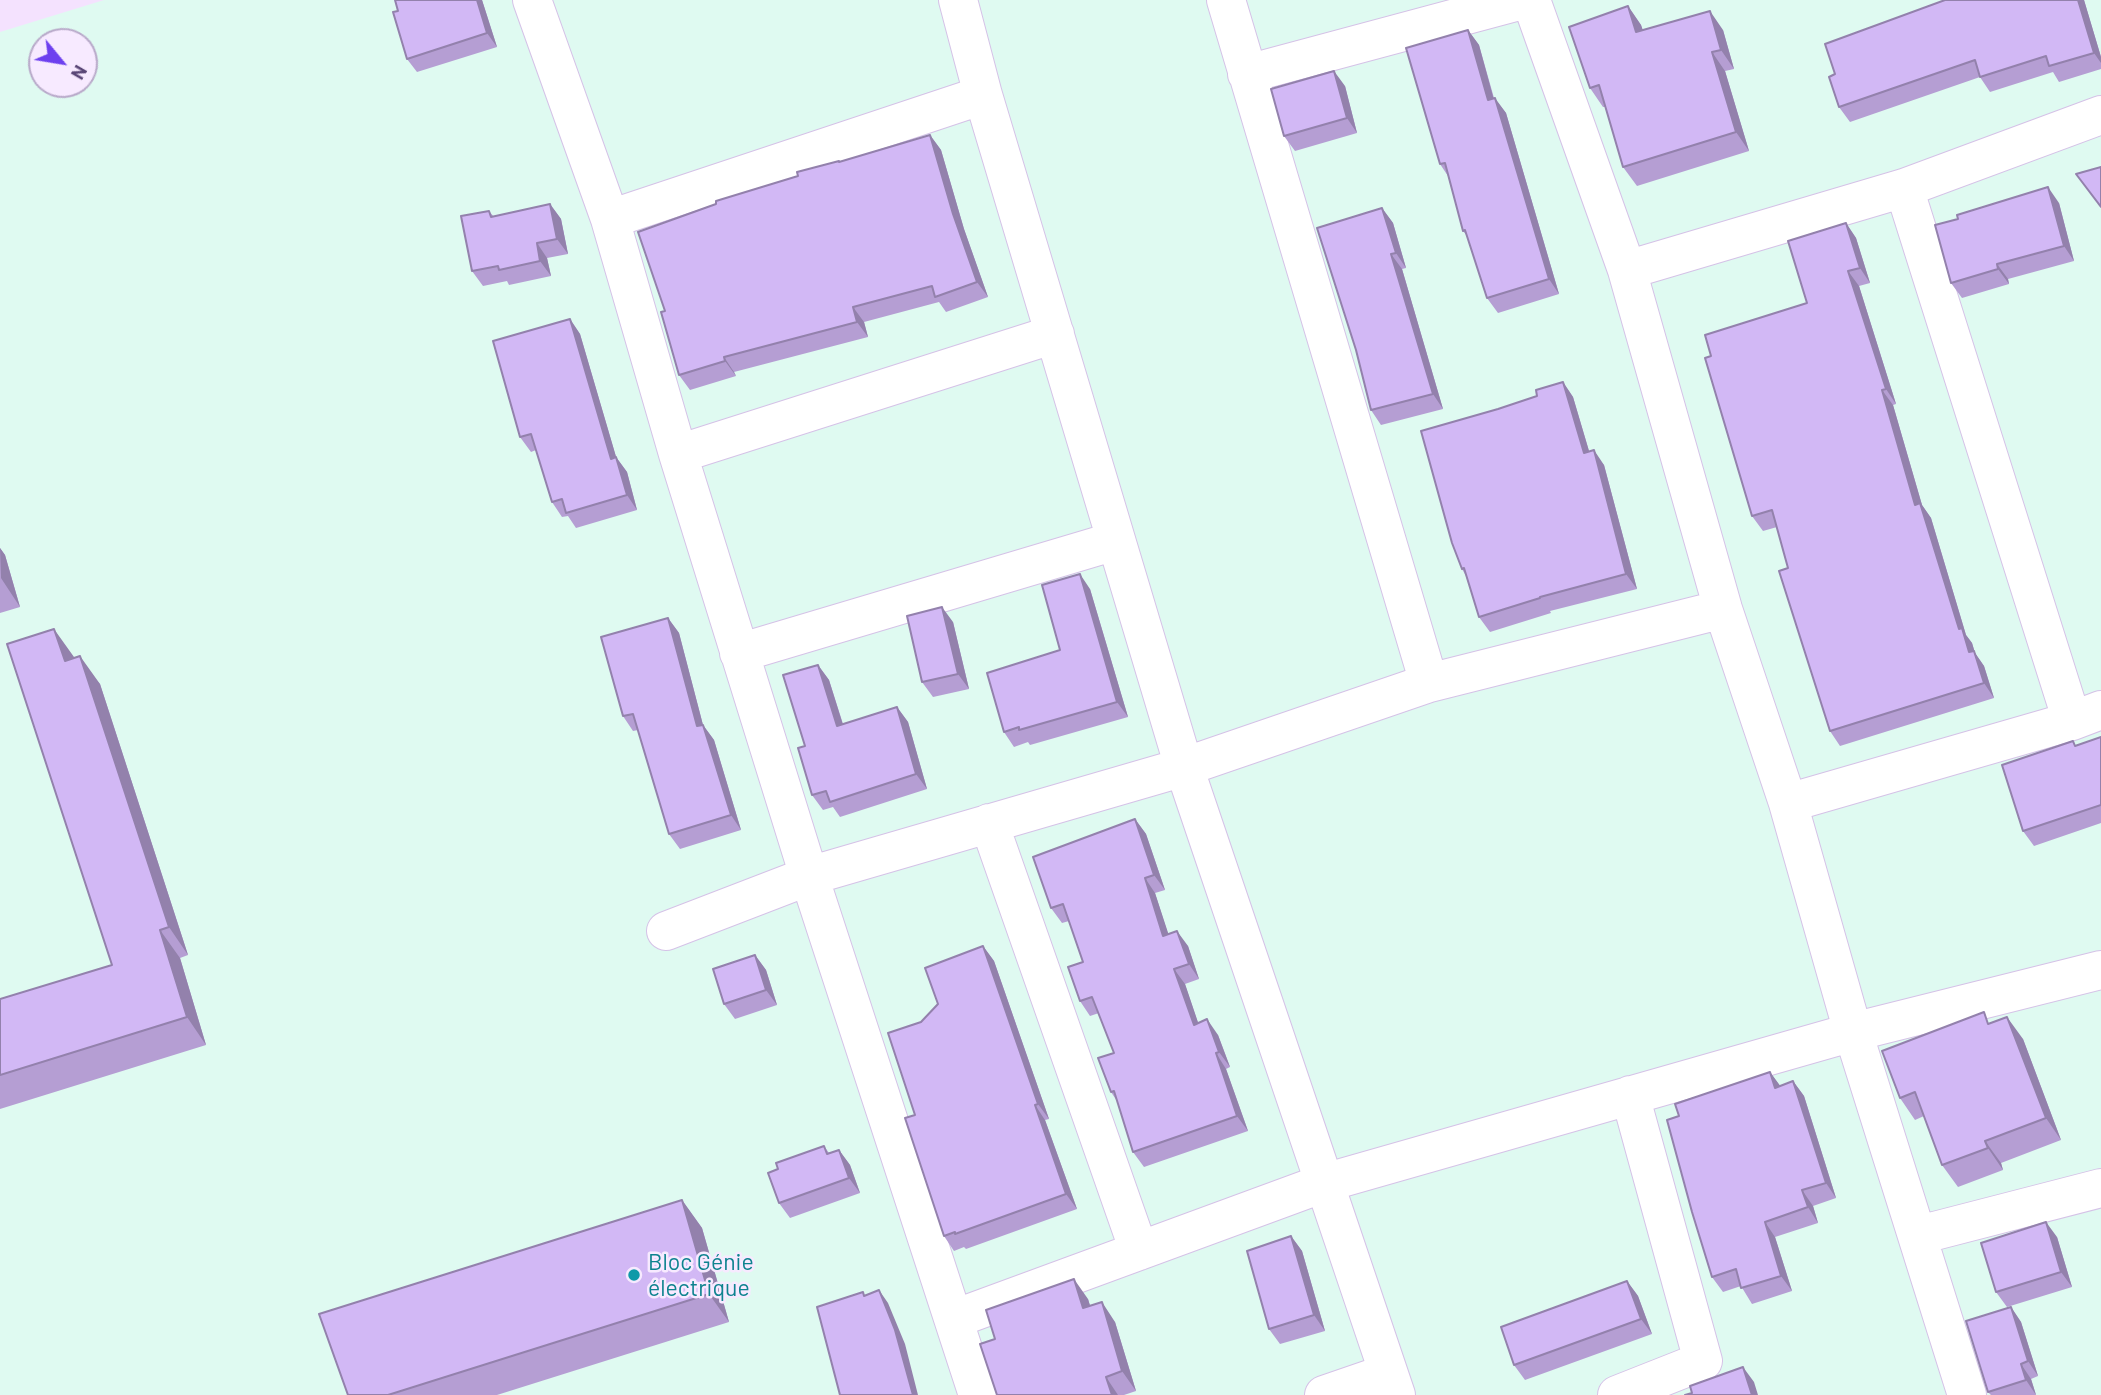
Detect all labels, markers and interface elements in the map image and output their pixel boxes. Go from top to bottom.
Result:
north arrow [28,28,98,98]
text: N [67,62,93,84]
place label: Bloc Génie électrique [648,1248,754,1302]
marker: Bloc Génie électrique [626,1267,642,1283]

